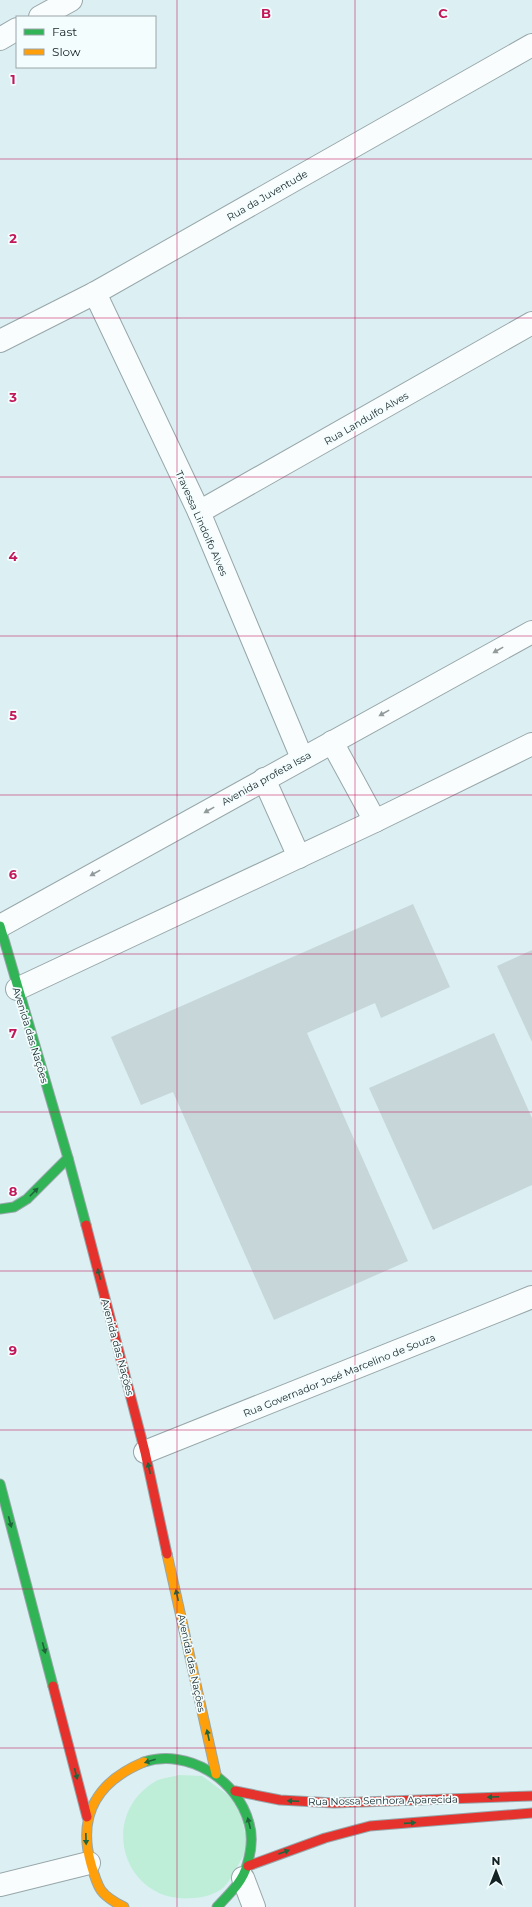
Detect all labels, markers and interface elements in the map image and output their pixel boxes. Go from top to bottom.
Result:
text: B [261,5,271,21]
text: C [438,5,448,21]
legend [16,16,156,68]
text: Fast [52,24,77,39]
text: Slow [52,44,81,59]
text: 1 [10,71,16,87]
street label: Rua da Juventude [225,167,310,224]
text: 2 [9,230,17,246]
text: 3 [8,389,17,405]
street label: Rua Landulfo Alves [322,389,411,448]
street label: Travessa Lindolfo Alves [172,469,231,578]
text: 4 [9,548,18,564]
one-way arrow [492,647,504,654]
text: 5 [9,707,17,723]
one-way arrow [378,710,390,716]
street label: Avenida profeta Issa [219,748,313,808]
one-way arrow [203,806,215,813]
text: 6 [9,866,18,882]
one-way arrow [89,869,101,876]
street label: Avenida das Nações [10,985,51,1085]
text: 7 [9,1025,17,1041]
text: 8 [9,1183,18,1199]
one-way arrow [29,1187,39,1197]
one-way arrow [95,1268,101,1281]
street label: Avenida das Nações [98,1297,137,1397]
street label: Rua Governador José Marcelino de Souza [241,1331,437,1420]
text: 9 [9,1342,17,1358]
one-way arrow [145,1462,151,1474]
one-way arrow [7,1516,13,1528]
one-way arrow [173,1589,179,1601]
street label: Avenida das Nações [175,1613,208,1713]
one-way arrow [41,1642,47,1654]
one-way arrow [204,1729,210,1742]
one-way arrow [144,1759,156,1765]
one-way arrow [73,1768,79,1780]
street label: Rua Nossa Senhora Aparecida [308,1793,458,1808]
one-way arrow [487,1793,499,1800]
one-way arrow [286,1798,299,1804]
one-way arrow [245,1817,251,1830]
one-way arrow [404,1820,416,1827]
one-way arrow [83,1833,90,1845]
one-way arrow [278,1849,290,1855]
north arrow [476,1851,516,1891]
text: N [492,1854,500,1868]

